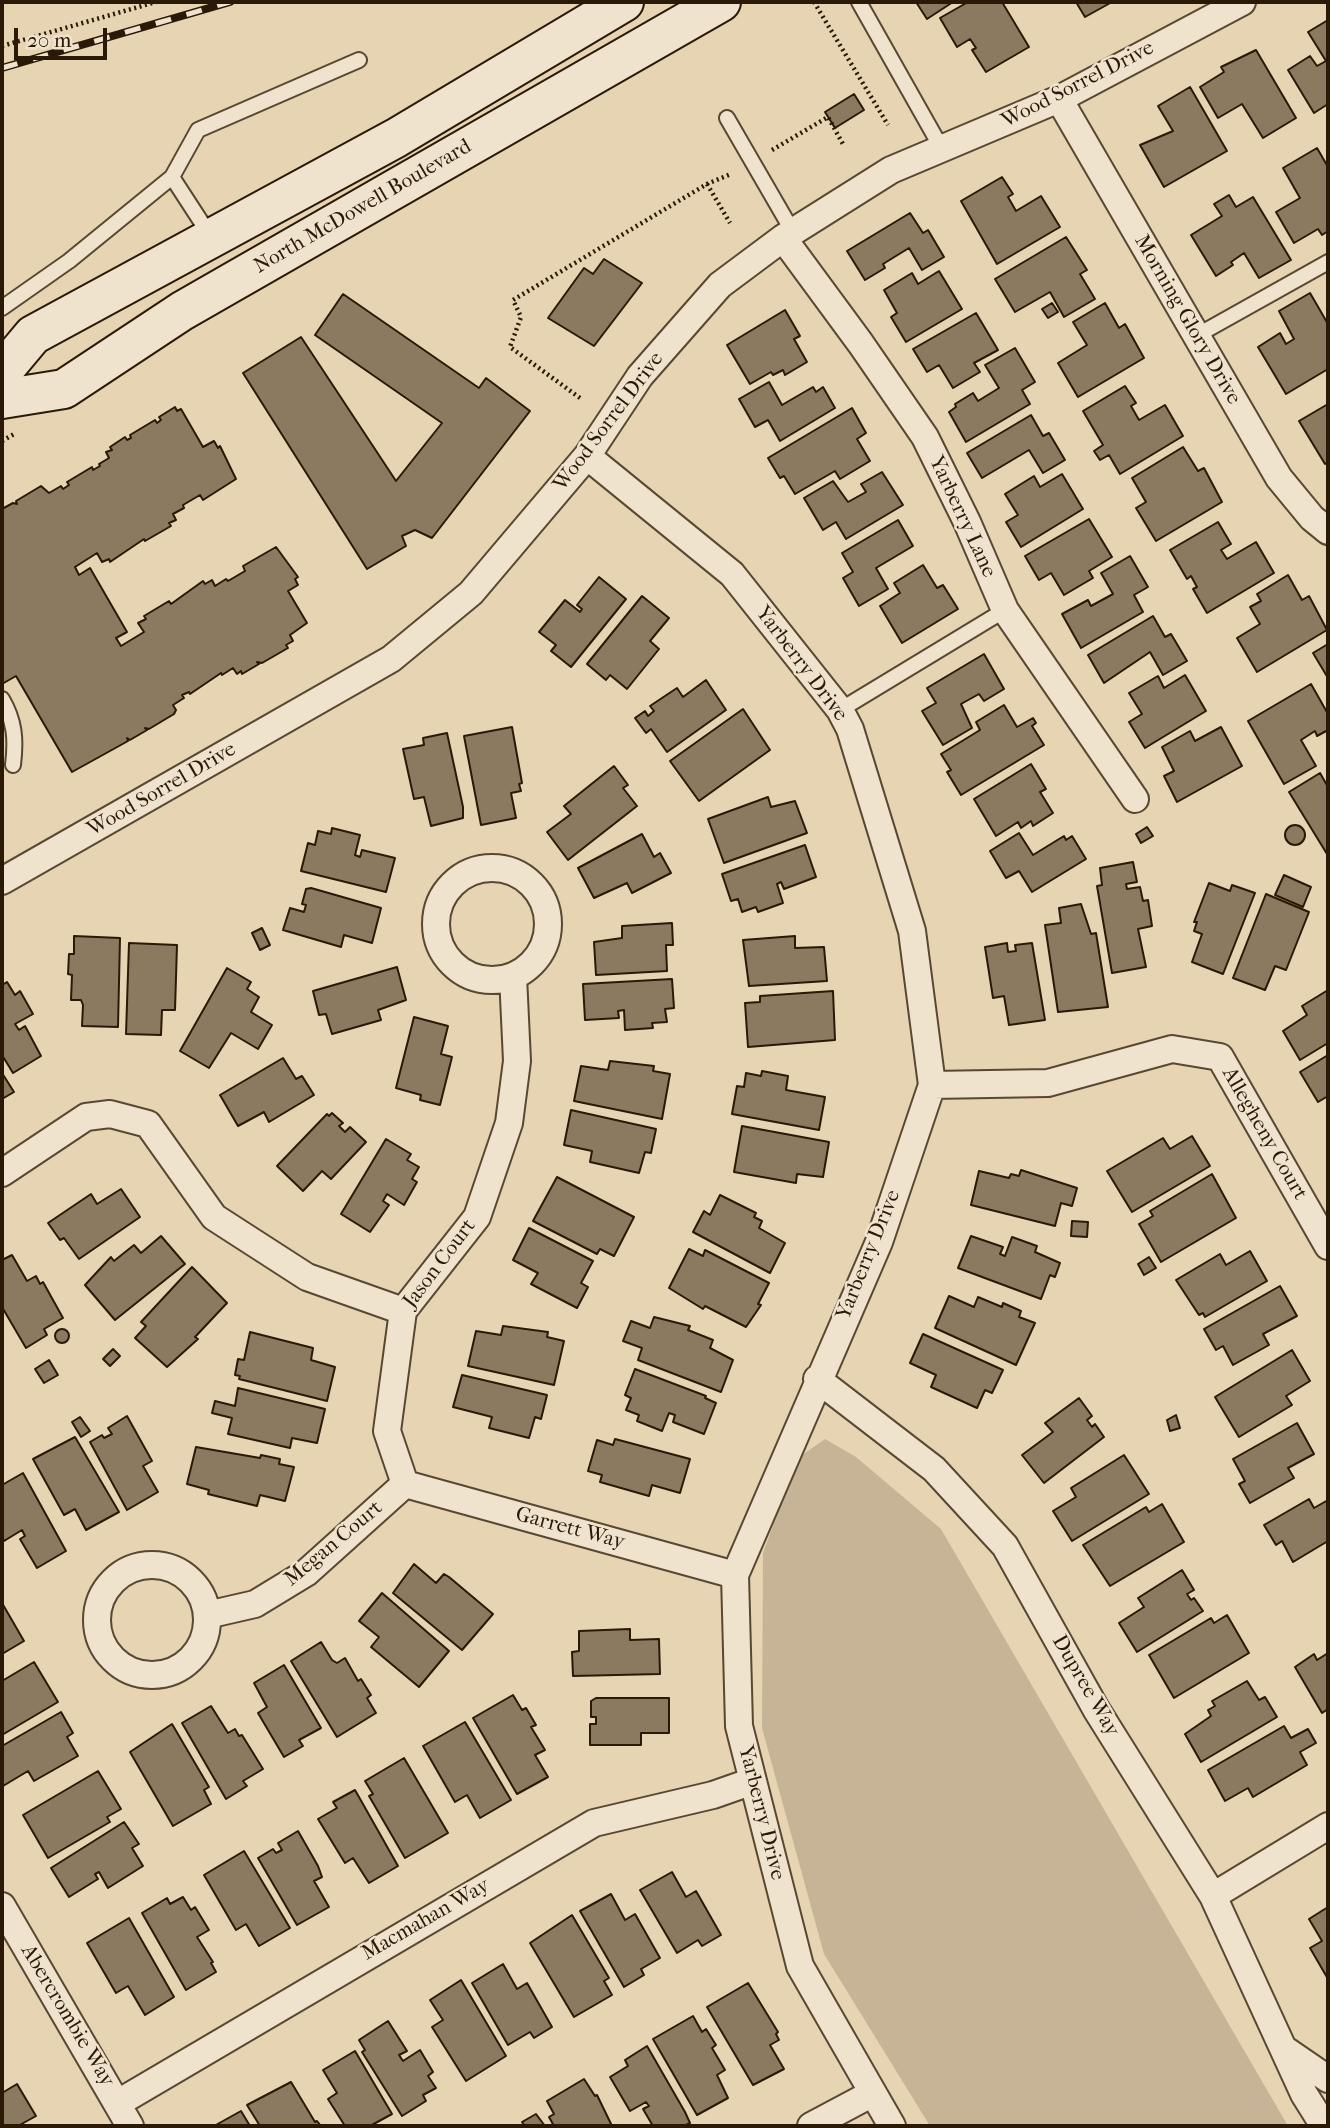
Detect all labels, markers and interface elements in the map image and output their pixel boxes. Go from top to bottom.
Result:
scale bar [18,14,110,58]
text: 20 m [27,28,71,52]
street label: Wood Sorrel Drive [998,36,1158,134]
street label: North McDowell Boulevard [250,134,476,280]
street label: Morning Glory Drive [1128,231,1246,409]
street label: Wood Sorrel Drive [549,348,669,496]
street label: Yarberry Lane [923,452,1001,582]
street label: Yarberry Drive [750,602,852,726]
street label: Wood Sorrel Drive [83,737,241,843]
street label: Allegheny Court [1216,1063,1312,1205]
street label: Yarberry Drive [832,1187,906,1323]
street label: Jason Court [398,1214,482,1314]
street label: Megan Court [280,1496,388,1592]
street label: Garrett Way [513,1502,627,1556]
street label: Dupree Way [1046,1631,1124,1741]
street label: Yarberry Drive [732,1743,790,1883]
street label: Macmahan Way [358,1873,494,1967]
street label: Abercrombie Way [15,1940,119,2092]

